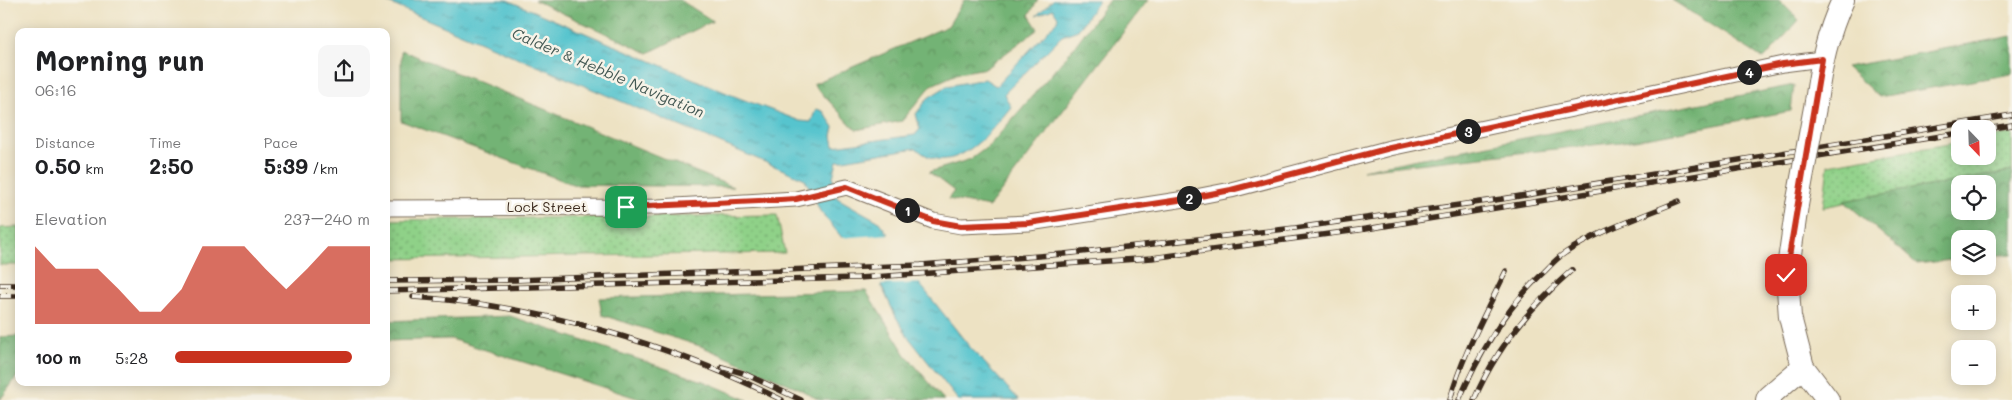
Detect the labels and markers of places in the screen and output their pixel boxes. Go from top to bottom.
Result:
pin: 4 [1736,60,1762,84]
pin: 3 [1456,118,1480,144]
pin [605,186,647,228]
pin: 2 [1176,186,1202,210]
pin: 1 [894,198,920,222]
pin [1765,254,1807,296]

